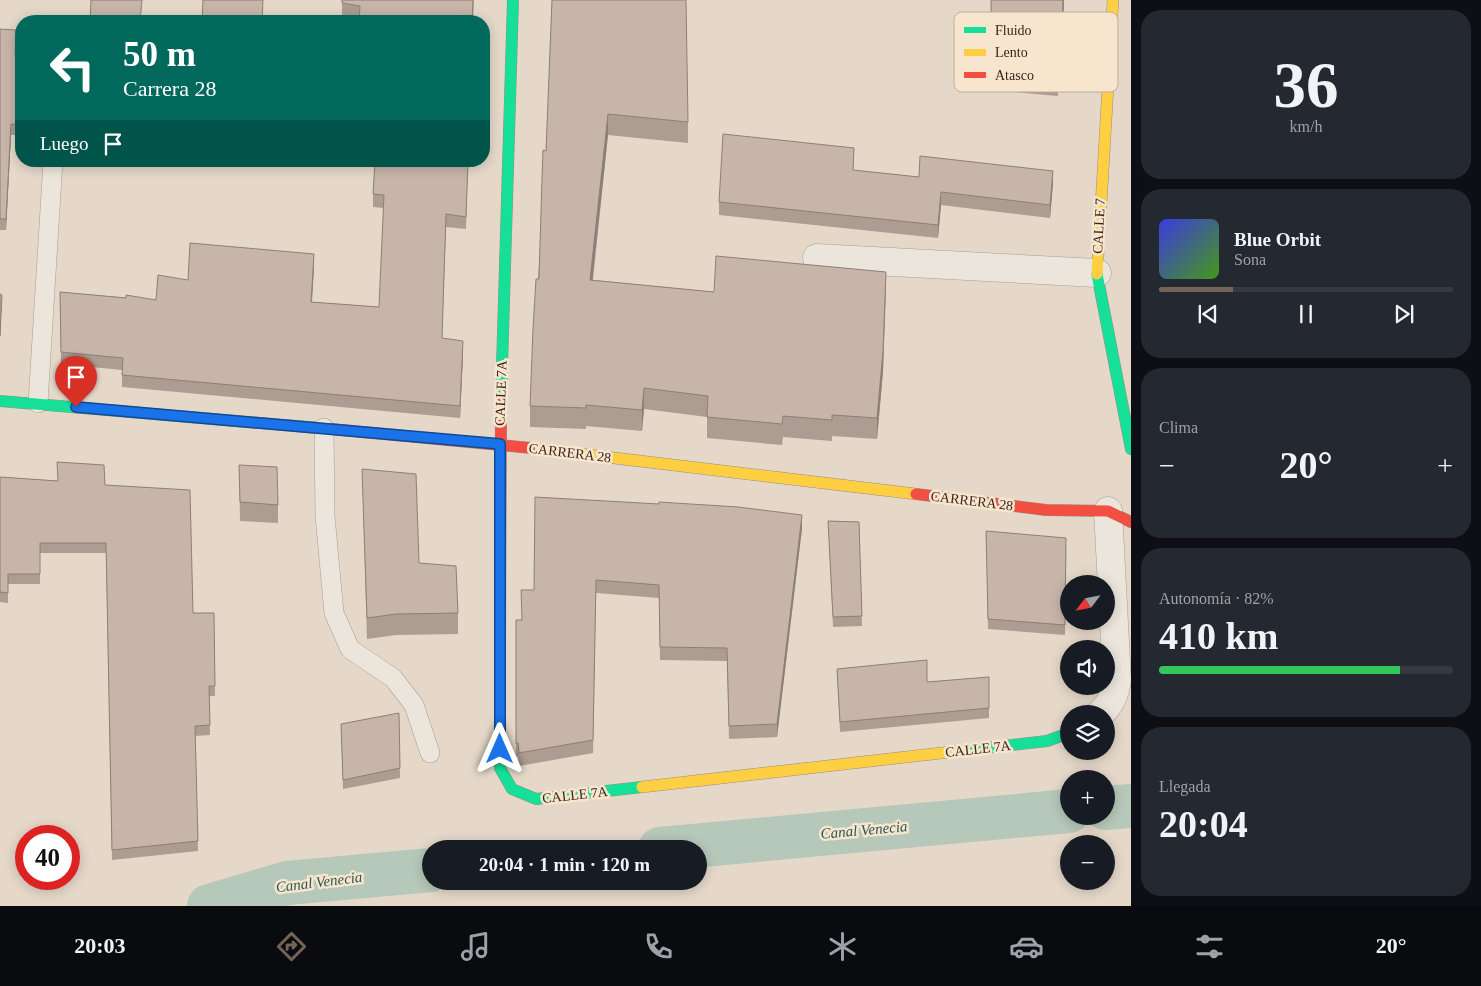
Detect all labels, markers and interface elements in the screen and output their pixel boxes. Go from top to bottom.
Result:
legend [954,12,1118,92]
text: Fluido [995,23,1032,38]
icon: left [40,35,105,100]
text: 50 m [123,35,196,74]
text: Lento [995,45,1028,60]
text: 36 [1274,49,1339,121]
text: Atasco [995,68,1034,83]
text: Carrera 28 [123,76,216,101]
text: km/h [1290,118,1322,135]
icon: arrive [99,130,127,158]
text: Luego [40,133,89,154]
street label: CALLE 7 [1090,198,1108,254]
text: Blue Orbit [1234,229,1321,250]
text: Sona [1234,251,1266,268]
icon: previous [1194,300,1222,328]
icon: pause [1292,300,1320,328]
icon: next [1390,300,1418,328]
pin [55,356,97,407]
street label: CALLE 7A [492,359,510,426]
icon: arrive [62,363,90,391]
text: Clima [1159,419,1198,436]
street label: CARRERA 28 [528,441,612,465]
text: 20° [1279,444,1333,486]
text: − [1159,450,1175,481]
text: + [1437,450,1453,481]
street label: CARRERA 28 [930,489,1014,513]
north arrow [1060,575,1115,630]
map controls [1060,575,1115,890]
text: Autonomía · 82% [1159,590,1274,607]
text: 410 km [1159,615,1278,657]
button: sound [1060,640,1115,695]
button: layers [1060,705,1115,760]
position arrow [473,722,525,774]
street label: CALLE 7A [945,738,1012,760]
button: + [1060,770,1115,825]
text: Llegada [1159,778,1211,795]
street label: CALLE 7A [542,784,609,806]
text: 20:04 [1159,803,1248,845]
water label: Canal Venecia [820,818,908,842]
speed limit sign: 40 [15,825,80,890]
button: − [1060,835,1115,890]
text: 20:04 · 1 min · 120 m [479,854,650,875]
water label: Canal Venecia [275,869,363,895]
icon: directions [274,929,309,964]
icon: music [458,929,493,964]
icon: phone [641,929,676,964]
icon: climate [825,929,860,964]
icon: car [1009,929,1044,964]
icon: filters [1192,929,1227,964]
text: 20:03 [74,933,126,958]
text: 20° [1376,933,1407,958]

